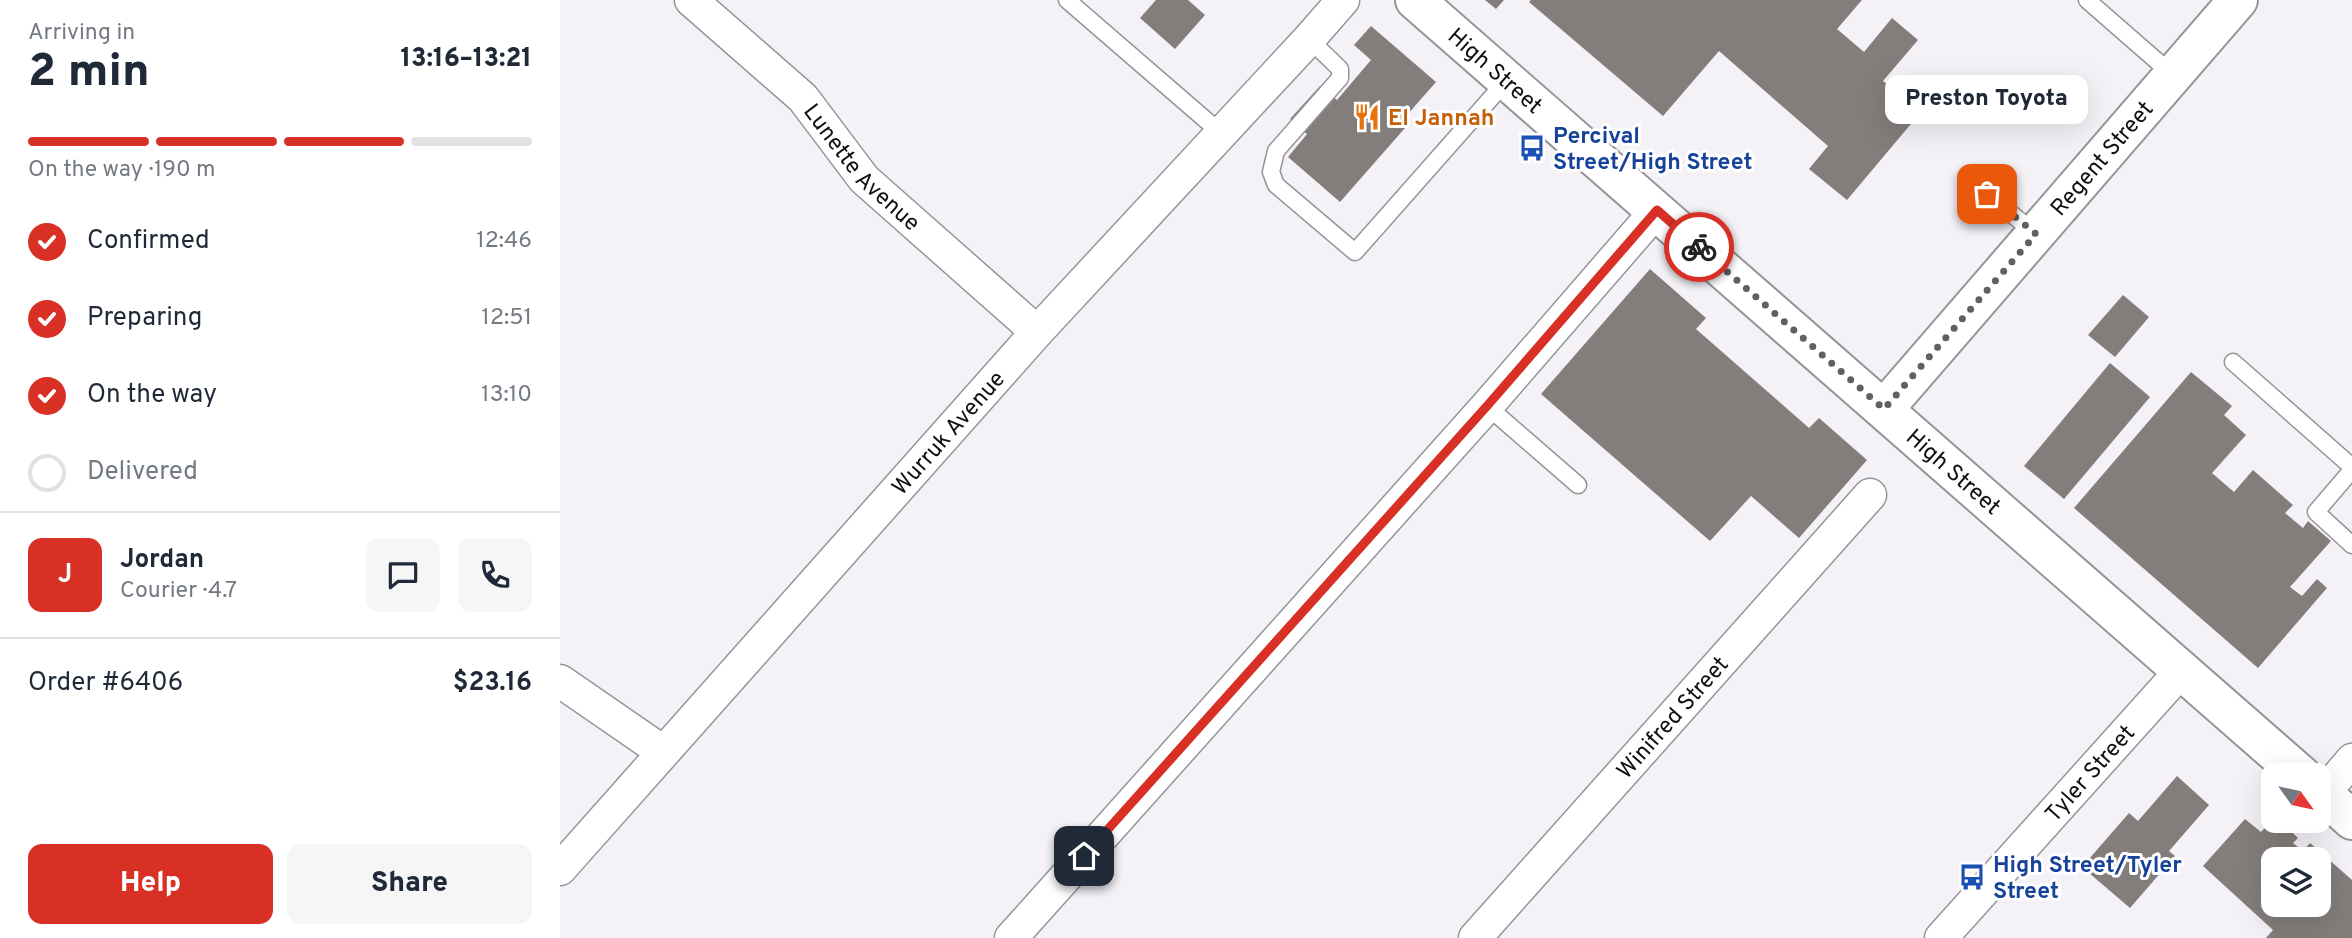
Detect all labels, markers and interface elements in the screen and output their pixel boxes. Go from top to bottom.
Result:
text: Arriving in [28,19,135,48]
street label: High Street [1440,23,1547,122]
text: 13:16–13:21 [400,43,532,76]
text: 2 min [28,44,150,103]
callout: Preston Toyota [1886,75,2088,124]
text: Preston Toyota [1905,85,2068,114]
street label: Regent Street [2045,96,2161,223]
street label: Lunette Avenue [796,99,925,239]
restaurant icon: El Jannah [1352,102,1382,132]
place label: El Jannah [1388,105,1494,134]
place label: Percival Street/High Street [1553,123,1753,178]
bus stop icon: Percival Street/High Street [1517,133,1547,163]
text: On the way · 190 m [28,156,216,185]
pin [1957,164,2017,224]
icon: bag [1968,175,2006,213]
courier [1664,212,1734,282]
icon: check [28,223,66,261]
text: Confirmed [87,225,210,258]
text: 12:46 [476,227,532,256]
icon: bike [1680,228,1718,266]
icon: check [28,300,66,338]
text: Preparing [87,302,202,335]
text: 12:51 [481,304,532,333]
street label: Wurruk Avenue [887,366,1013,502]
icon: check [28,377,66,415]
text: On the way [87,379,217,412]
text: 13:10 [481,381,532,410]
street label: High Street [1899,424,2006,523]
text: Delivered [87,456,198,489]
button: chat [366,538,440,612]
button: phone [458,538,532,612]
text: Jordan [120,544,204,577]
text: J [58,559,72,592]
text: Courier · 4.7 [120,577,237,606]
street label: Winifred Street [1612,651,1736,786]
text: Order #6406 [28,667,183,700]
text: $23.16 [453,667,532,700]
street label: Tyler Street [2040,720,2143,829]
north arrow [2261,763,2331,833]
map controls [2261,763,2331,917]
pin [1054,826,1114,886]
icon: home [1065,837,1103,875]
button: Help [28,844,273,924]
button: Share [287,844,532,924]
button: layers [2261,847,2331,917]
place label: High Street/Tyler Street [1993,852,2182,907]
bus stop icon: High Street/Tyler Street [1957,862,1987,892]

